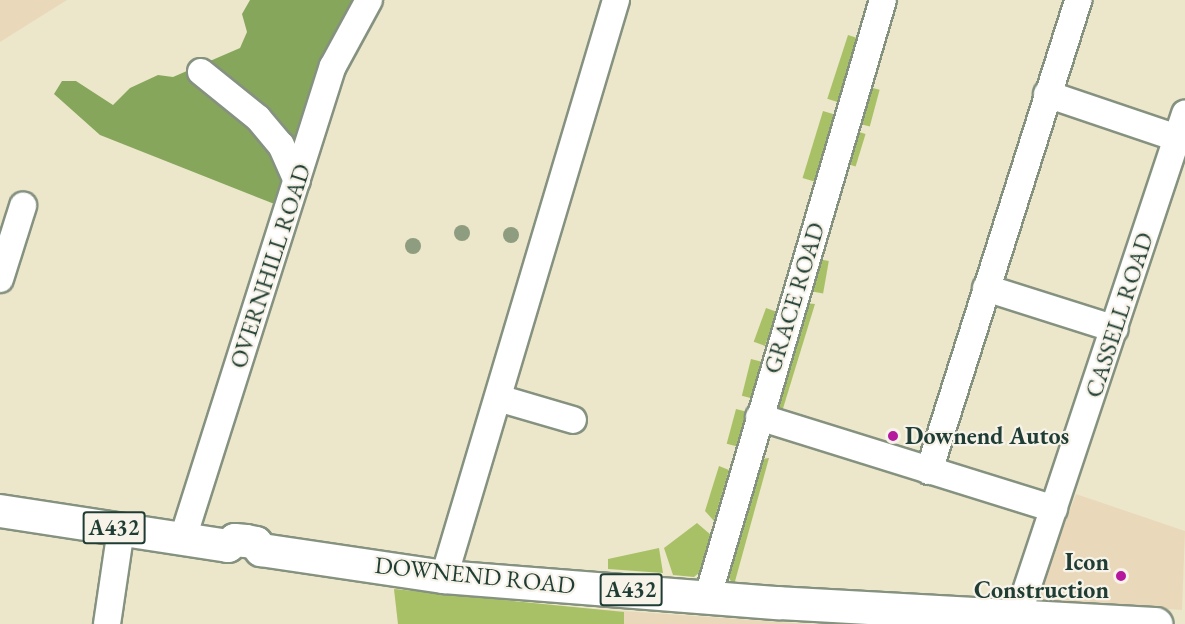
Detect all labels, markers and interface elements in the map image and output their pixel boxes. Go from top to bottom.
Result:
street label: OVERNHILL ROAD [223,160,317,372]
street label: GRACE ROAD [757,219,831,377]
street label: CASSELL ROAD [1079,229,1159,401]
place label: Downend Autos [905,422,1069,450]
marker: Downend Autos [886,429,900,443]
road number: A432 [82,509,146,547]
place label: Icon Construction [974,548,1109,604]
street label: DOWNEND ROAD [373,550,577,600]
marker: Icon Construction [1114,569,1128,583]
road number: A432 [600,571,662,609]

